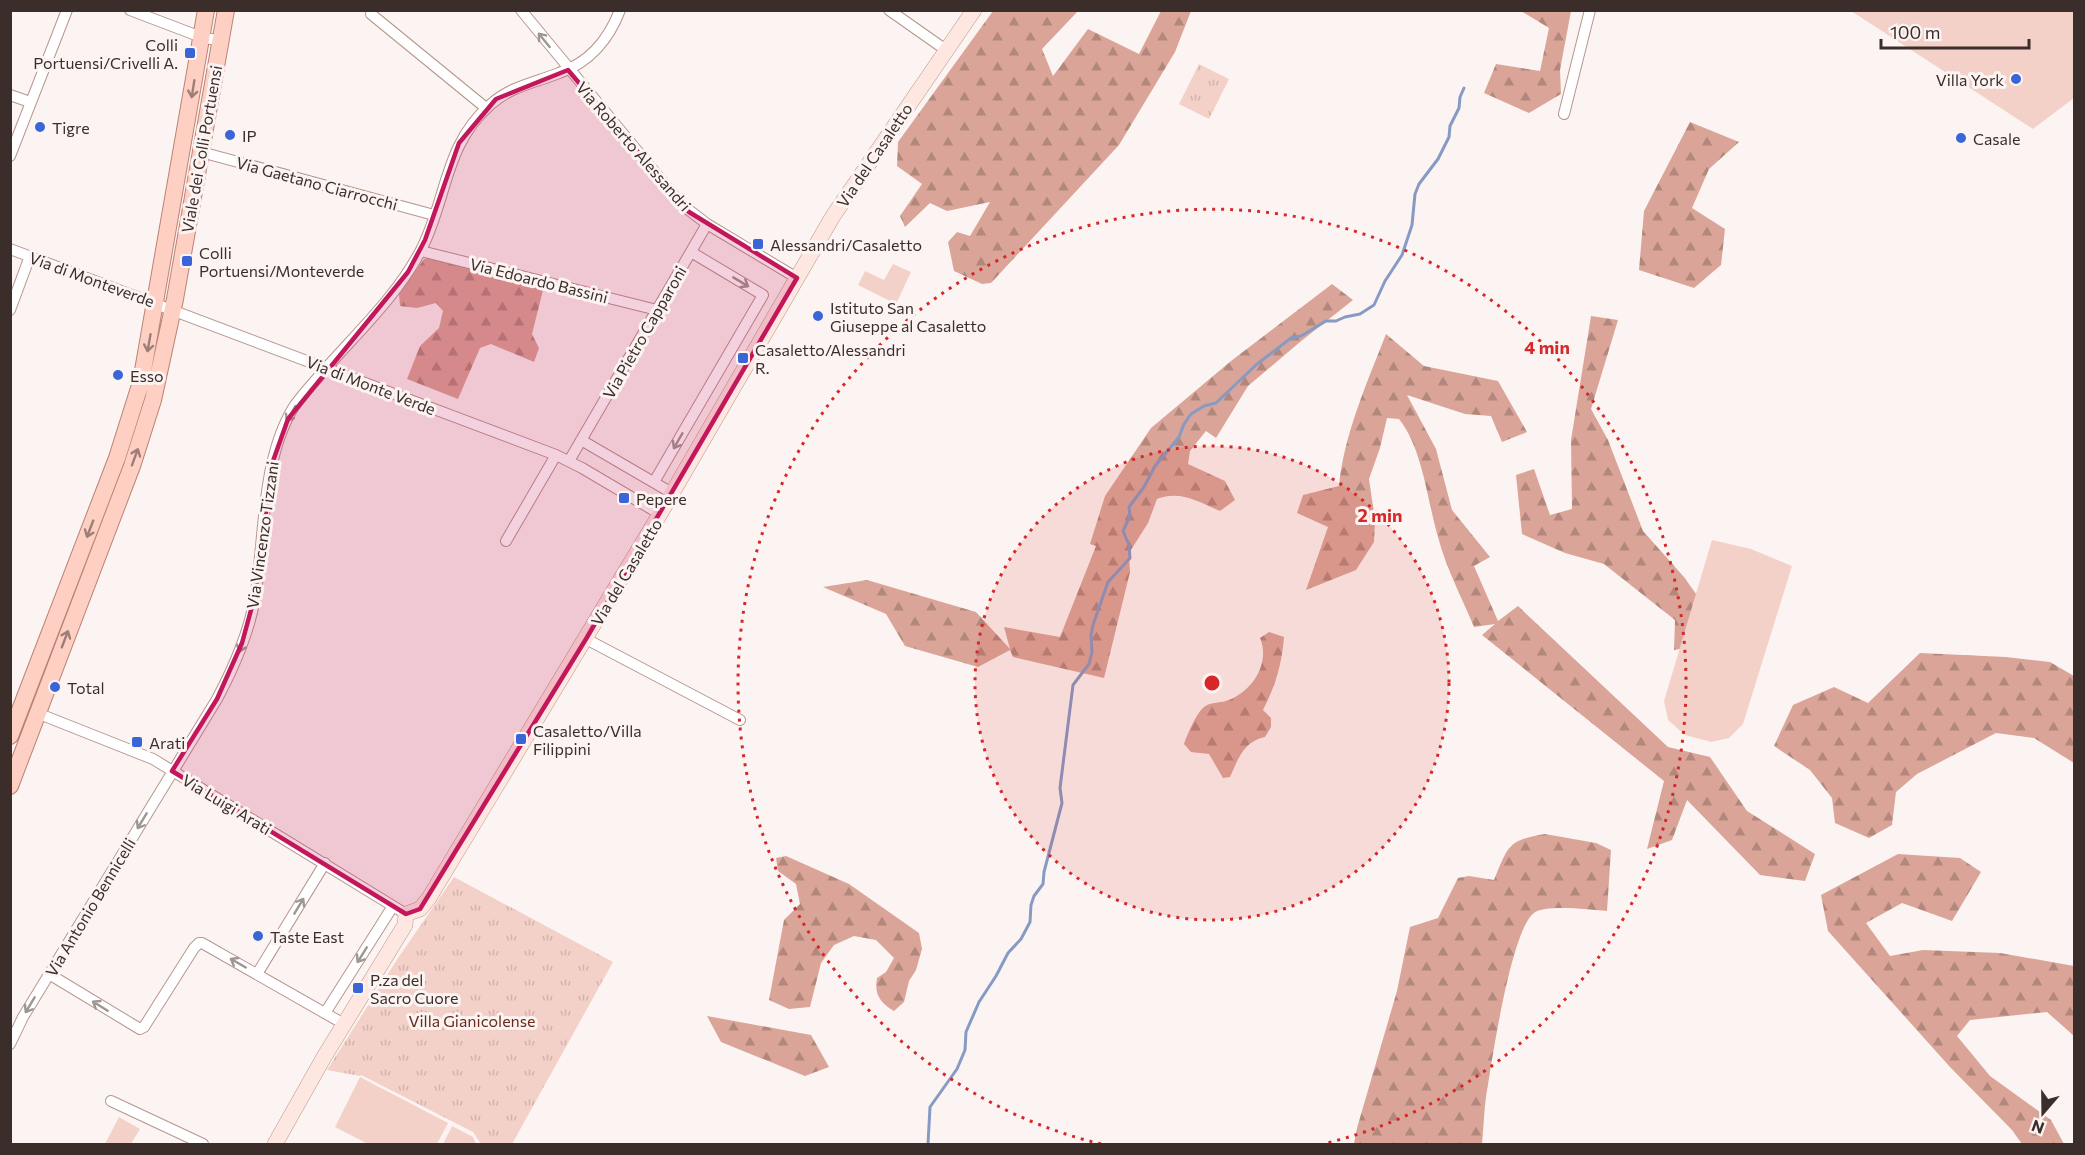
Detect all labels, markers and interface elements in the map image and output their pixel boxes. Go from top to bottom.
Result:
scale bar [1881,12,2030,50]
text: 100 m [1890,21,1940,43]
one-way arrow [538,32,551,48]
place label: Colli Portuensi/Crivelli A. [33,35,178,72]
marker: Colli Portuensi/Crivelli A. [183,46,197,60]
street label: Viale dei Colli Portuensi [177,64,225,234]
place label: Villa York [1936,70,2004,89]
marker: Villa York [2009,72,2023,86]
street label: Via Roberto Alessandri [573,77,695,215]
one-way arrow [187,78,198,98]
street label: Via del Casaletto [832,99,916,211]
place label: Tigre [52,118,90,137]
marker: Tigre [33,120,47,134]
place label: IP [242,126,257,145]
marker: IP [223,128,237,142]
place label: Casale [1973,129,2020,148]
marker: Casale [1954,131,1968,145]
street label: Via Gaetano Ciarrocchi [234,152,400,214]
place label: Alessandri/Casaletto [770,235,922,254]
marker: Alessandri/Casaletto [751,237,765,251]
place label: Colli Portuensi/Monteverde [199,243,364,280]
street label: Via di Monteverde [27,248,157,310]
marker: Colli Portuensi/Monteverde [180,254,194,268]
street label: Via Edoardo Bassini [468,254,610,306]
street label: Via Pietro Capparoni [598,262,690,402]
one-way arrow [732,277,749,289]
place label: Istituto San Giuseppe al Casaletto [830,298,986,335]
marker: Istituto San Giuseppe al Casaletto [811,309,825,323]
one-way arrow [143,333,154,352]
text: 4 min [1524,336,1570,358]
place label: Casaletto/Alessandri R. [755,340,906,377]
marker: Casaletto/Alessandri R. [736,351,750,365]
street label: Via di Monte Verde [304,352,438,418]
place label: Esso [130,366,164,385]
marker: Esso [111,368,125,382]
one-way arrow [285,405,297,422]
one-way arrow [671,432,683,449]
one-way arrow [131,448,142,467]
street label: Via Vincenzo Tizzani [242,460,282,610]
place label: Pepere [636,489,687,508]
marker: Pepere [617,491,631,505]
text: 2 min [1358,504,1402,526]
street label: Via del Casaletto [587,515,665,629]
one-way arrow [84,519,95,537]
one-way arrow [60,630,71,649]
one-way arrow [235,634,246,653]
centre of rings [1202,673,1222,693]
place label: Total [67,678,104,697]
marker: Total [48,680,62,694]
place label: Casaletto/Villa Filippini [533,721,642,758]
marker: Casaletto/Villa Filippini [514,732,528,746]
place label: Arati [149,733,185,752]
marker: Arati [130,735,144,749]
street label: Via Luigi Arati [179,770,275,838]
one-way arrow [135,812,147,829]
street label: Via Antonio Bennicelli [41,834,139,980]
one-way arrow [293,898,305,915]
place label: Taste East [270,927,345,946]
marker: Taste East [251,929,265,943]
one-way arrow [355,946,367,963]
one-way arrow [230,957,247,969]
place label: P.za del Sacro Cuore [370,970,458,1007]
marker: P.za del Sacro Cuore [351,981,365,995]
one-way arrow [23,996,35,1013]
one-way arrow [92,1000,109,1012]
park label: Villa Gianicolense [408,1011,536,1030]
north arrow [2013,1083,2073,1143]
text: N [2029,1117,2047,1139]

